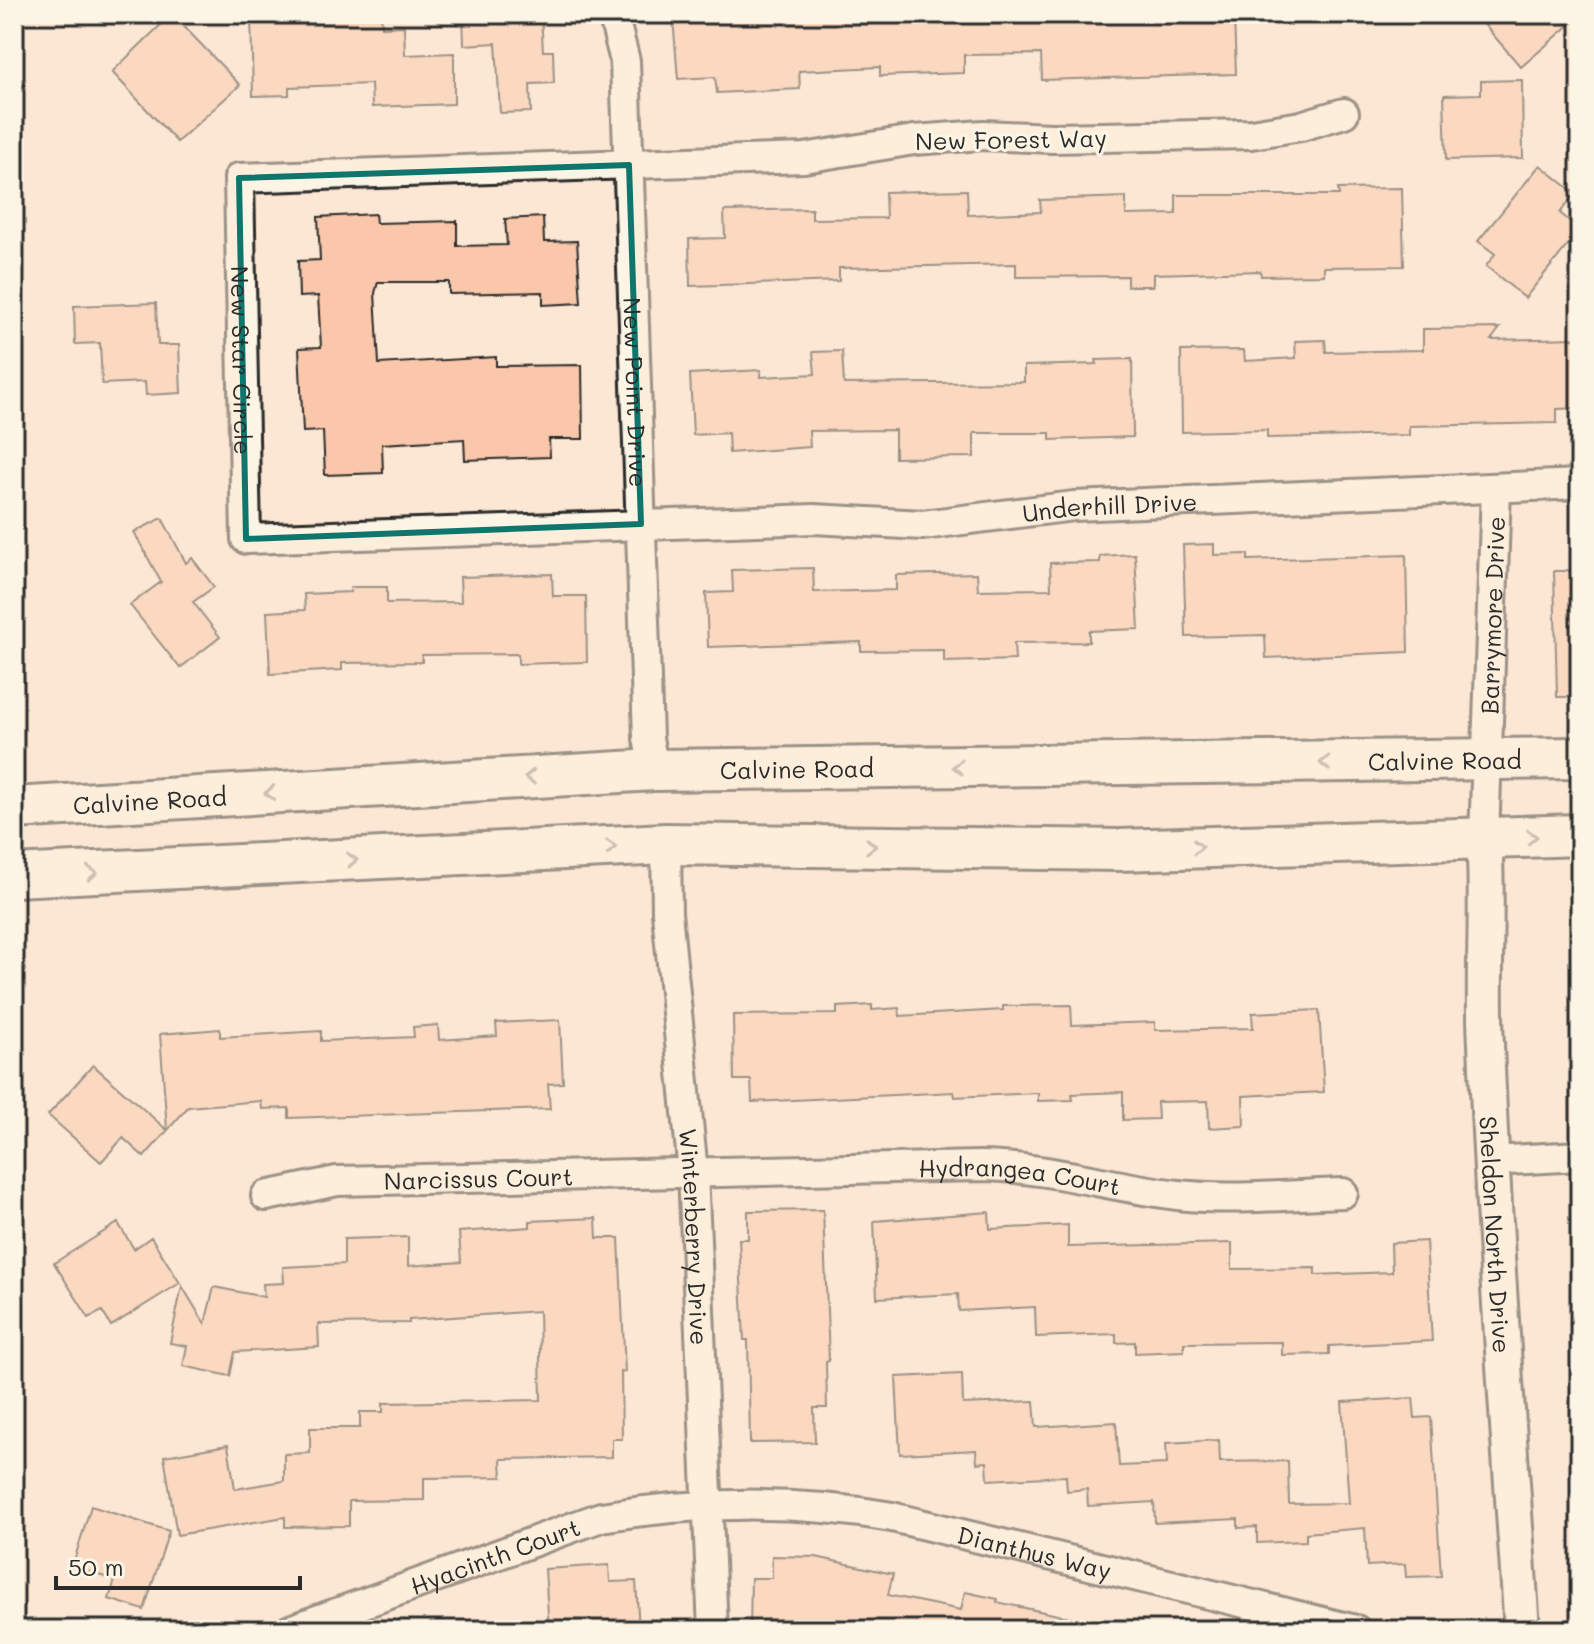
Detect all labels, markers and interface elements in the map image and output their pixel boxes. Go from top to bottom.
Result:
street label: New Forest Way [915,122,1107,156]
street label: New Star Circle [225,265,260,455]
street label: New Point Drive [618,297,655,488]
street label: Underhill Drive [1020,485,1198,528]
street label: Barrymore Drive [1473,516,1511,715]
street label: Calvine Road [1368,743,1522,776]
street label: Calvine Road [720,752,874,785]
one-way arrow [1318,754,1331,771]
one-way arrow [951,758,964,776]
one-way arrow [523,769,536,786]
street label: Calvine Road [72,780,227,820]
one-way arrow [263,784,276,801]
one-way arrow [1526,828,1539,845]
one-way arrow [605,838,618,855]
one-way arrow [865,838,878,855]
one-way arrow [1192,839,1205,856]
one-way arrow [346,851,359,868]
one-way arrow [86,864,99,881]
street label: Sheldon North Drive [1474,1115,1519,1354]
street label: Winterberry Drive [673,1127,716,1346]
street label: Hydrangea Court [918,1150,1123,1201]
street label: Narcissus Court [383,1160,573,1195]
street label: Hyacinth Court [406,1511,584,1601]
street label: Dianthus Way [954,1518,1115,1585]
scale bar [56,1540,300,1590]
text: 50 m [68,1551,124,1582]

